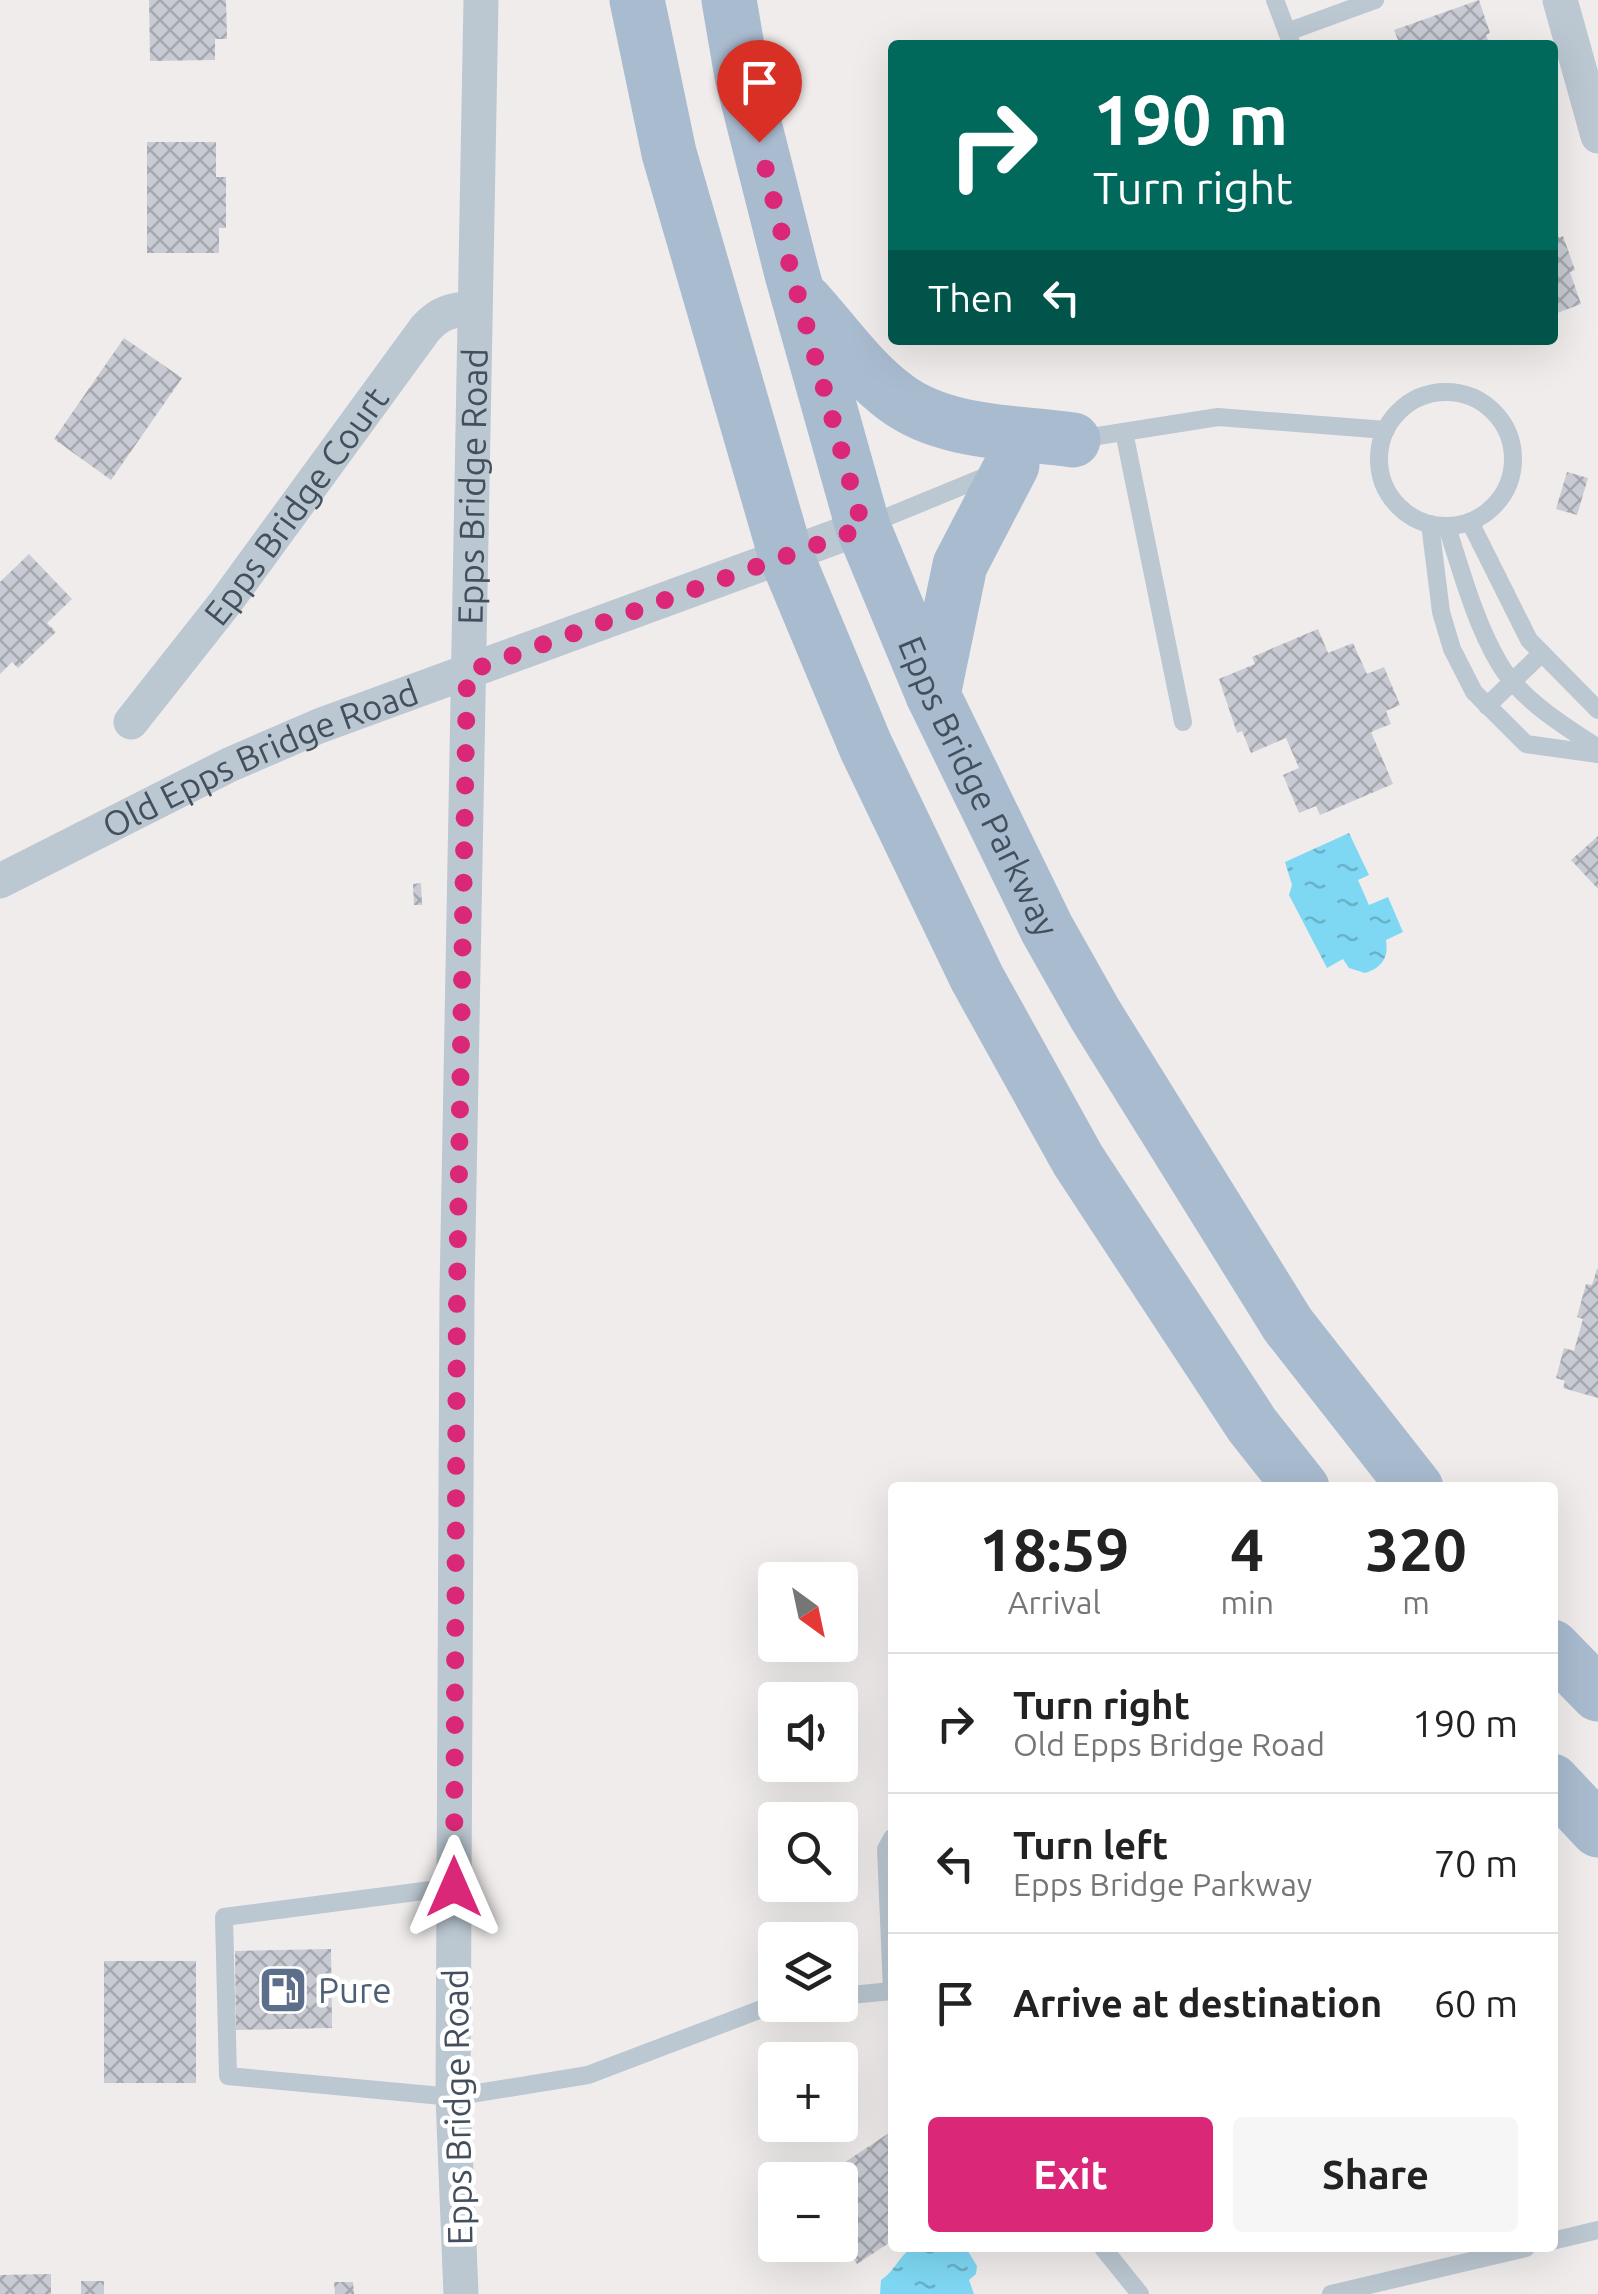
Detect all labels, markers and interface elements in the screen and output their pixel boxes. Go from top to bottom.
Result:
pin [717,40,802,143]
icon: arrive [732,55,787,110]
icon: right [928,80,1058,210]
text: 190 m [1093,80,1288,158]
text: Turn right [1093,162,1293,213]
icon: left [1034,270,1089,325]
text: Then [928,277,1014,319]
street label: Epps Bridge Road [449,348,495,625]
street label: Epps Bridge Court [196,379,396,633]
street label: Epps Bridge Parkway [891,630,1067,943]
street label: Old Epps Bridge Road [96,672,423,846]
text: 18:59 [979,1515,1129,1582]
text: 4 [1230,1515,1264,1582]
text: 320 [1365,1515,1467,1582]
north arrow [758,1562,858,1662]
map controls [758,1562,858,2262]
text: Arrival [1008,1584,1101,1620]
text: min [1220,1584,1274,1620]
text: m [1402,1584,1430,1620]
button: sound [758,1682,858,1782]
text: Turn right [1013,1684,1190,1726]
icon: right [928,1696,983,1751]
text: 190 m [1412,1702,1518,1744]
text: Old Epps Bridge Road [1013,1726,1325,1762]
button: search [758,1802,858,1902]
text: Turn left [1013,1824,1168,1866]
position arrow [402,1835,506,1939]
icon: left [928,1836,983,1891]
text: 70 m [1434,1842,1518,1884]
text: Epps Bridge Parkway [1013,1866,1312,1902]
button: layers [758,1922,858,2022]
fuel station icon: Pure [257,1964,309,2016]
street label: Epps Bridge Road [435,1968,479,2246]
place label: Pure [318,1970,391,2010]
icon: arrive [928,1976,983,2031]
text: Arrive at destination [1013,1982,1382,2024]
text: 60 m [1434,1982,1518,2024]
button: + [758,2042,858,2142]
button: Exit [928,2117,1213,2232]
button: Share [1233,2117,1518,2232]
button: − [758,2162,858,2262]

